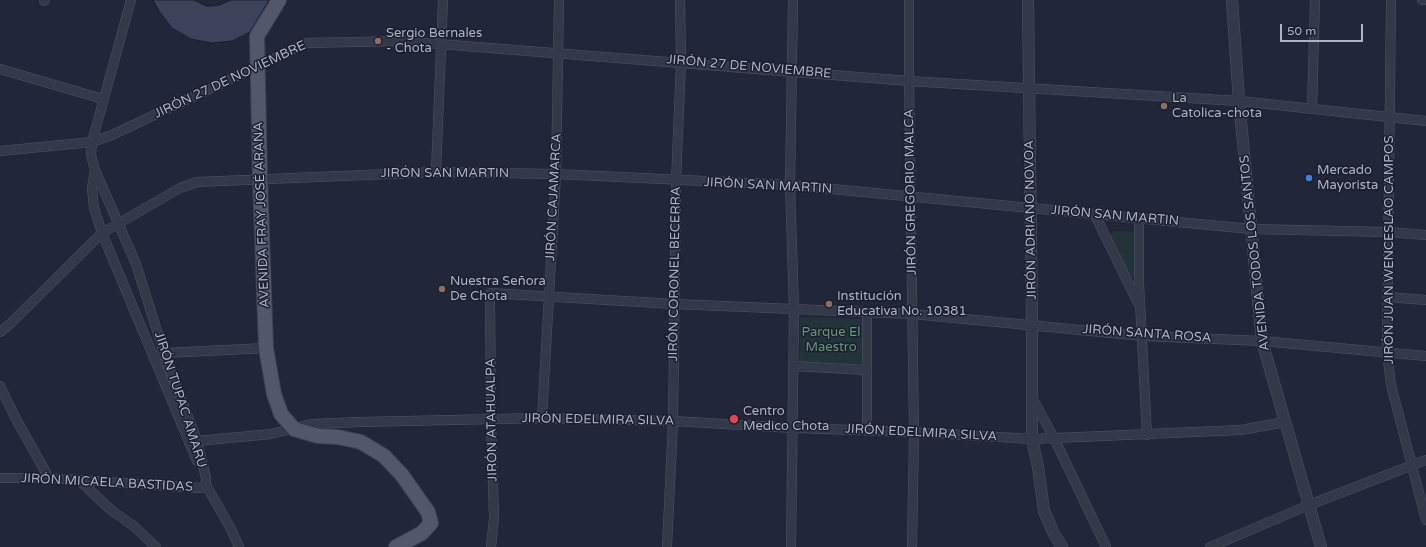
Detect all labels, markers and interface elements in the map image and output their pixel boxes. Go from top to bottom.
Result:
scale bar [1282,16,1365,42]
text: 50 m [1287,24,1316,38]
place label: Sergio Bernales - Chota [386,26,482,57]
marker: Sergio Bernales - Chota [373,36,383,46]
street label: JIRÓN 27 DE NOVIEMBRE [152,38,308,122]
street label: JIRÓN 27 DE NOVIEMBRE [666,52,832,82]
place label: La Catolica-chota [1172,91,1262,122]
marker: La Catolica-chota [1159,101,1169,111]
street label: JIRÓN GREGORIO MALCA [902,109,920,275]
street label: AVENIDA FRAY JOSÉ ARANA [251,122,273,308]
street label: JIRÓN CAJAMARCA [543,133,565,261]
street label: JIRÓN JUAN WENCESLAO CAMPOS [1382,135,1398,365]
street label: JIRÓN ADRIANO NOVOA [1022,140,1040,300]
street label: AVENIDA TODOS LOS SANTOS [1237,154,1273,352]
place label: Mercado Mayorista [1317,163,1378,194]
street label: JIRÓN SAN MARTIN [381,166,509,182]
marker: Mercado Mayorista [1304,173,1314,183]
street label: JIRÓN SAN MARTIN [703,175,833,197]
street label: JIRÓN CORONEL BECERRA [666,186,684,362]
street label: JIRÓN SAN MARTIN [1050,203,1180,229]
place label: Nuestra Señora De Chota [450,274,546,305]
marker: Nuestra Señora De Chota [437,284,447,294]
place label: Institución Educativa No. 10381 [837,289,967,320]
marker: Institución Educativa No. 10381 [824,299,834,309]
street label: JIRÓN SANTA ROSA [1082,322,1212,346]
park label: Parque El Maestro [802,325,860,356]
street label: JIRÓN TUPAC AMARU [151,330,209,470]
street label: JIRÓN ATAHUALPA [483,358,501,482]
place label: Centro Medico Chota [743,404,829,435]
street label: JIRÓN EDELMIRA SILVA [522,411,674,429]
marker: Centro Medico Chota [728,413,740,425]
street label: JIRÓN EDELMIRA SILVA [844,421,998,445]
street label: JIRÓN MICAELA BASTIDAS [21,471,193,495]

